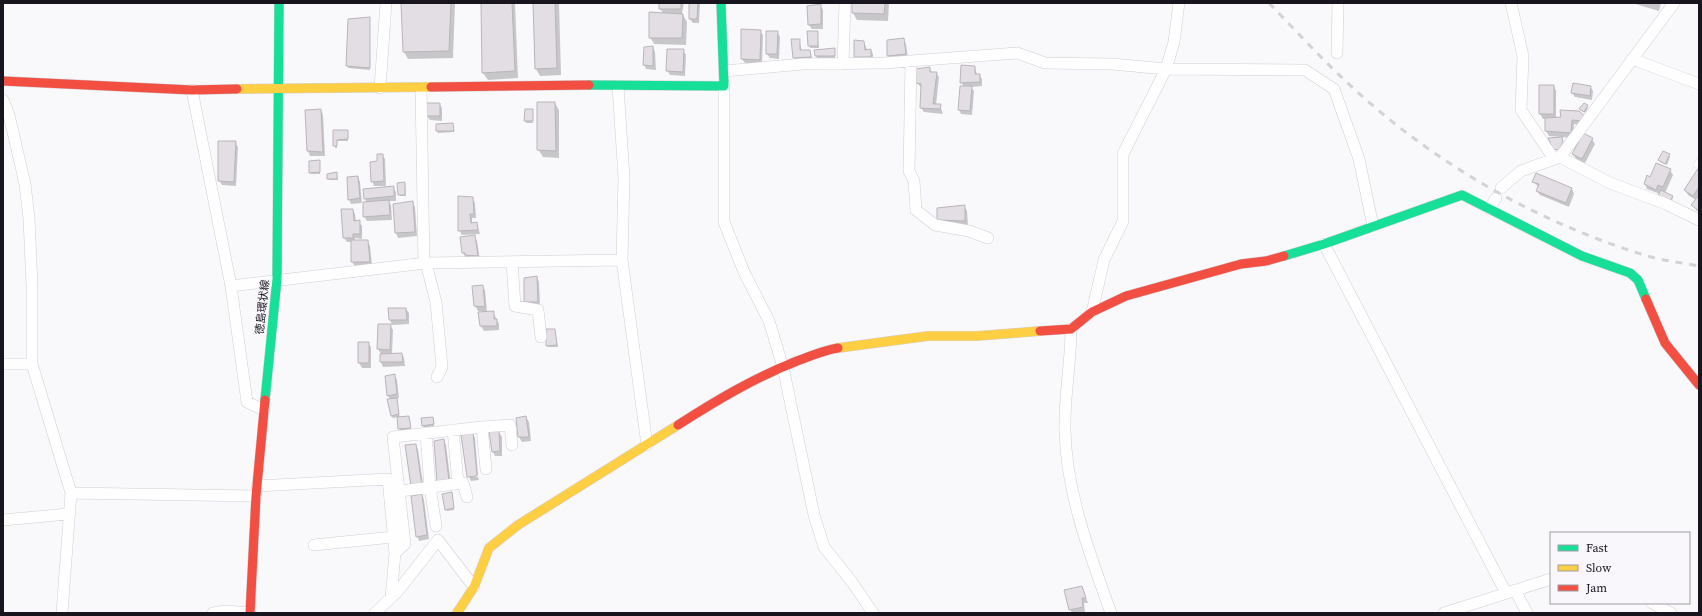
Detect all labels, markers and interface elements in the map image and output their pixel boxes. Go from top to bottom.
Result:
street label: 徳島環状線 [252,279,273,335]
legend [1550,532,1690,604]
text: Fast [1586,540,1608,556]
text: Slow [1586,560,1612,576]
text: Jam [1585,580,1607,596]

